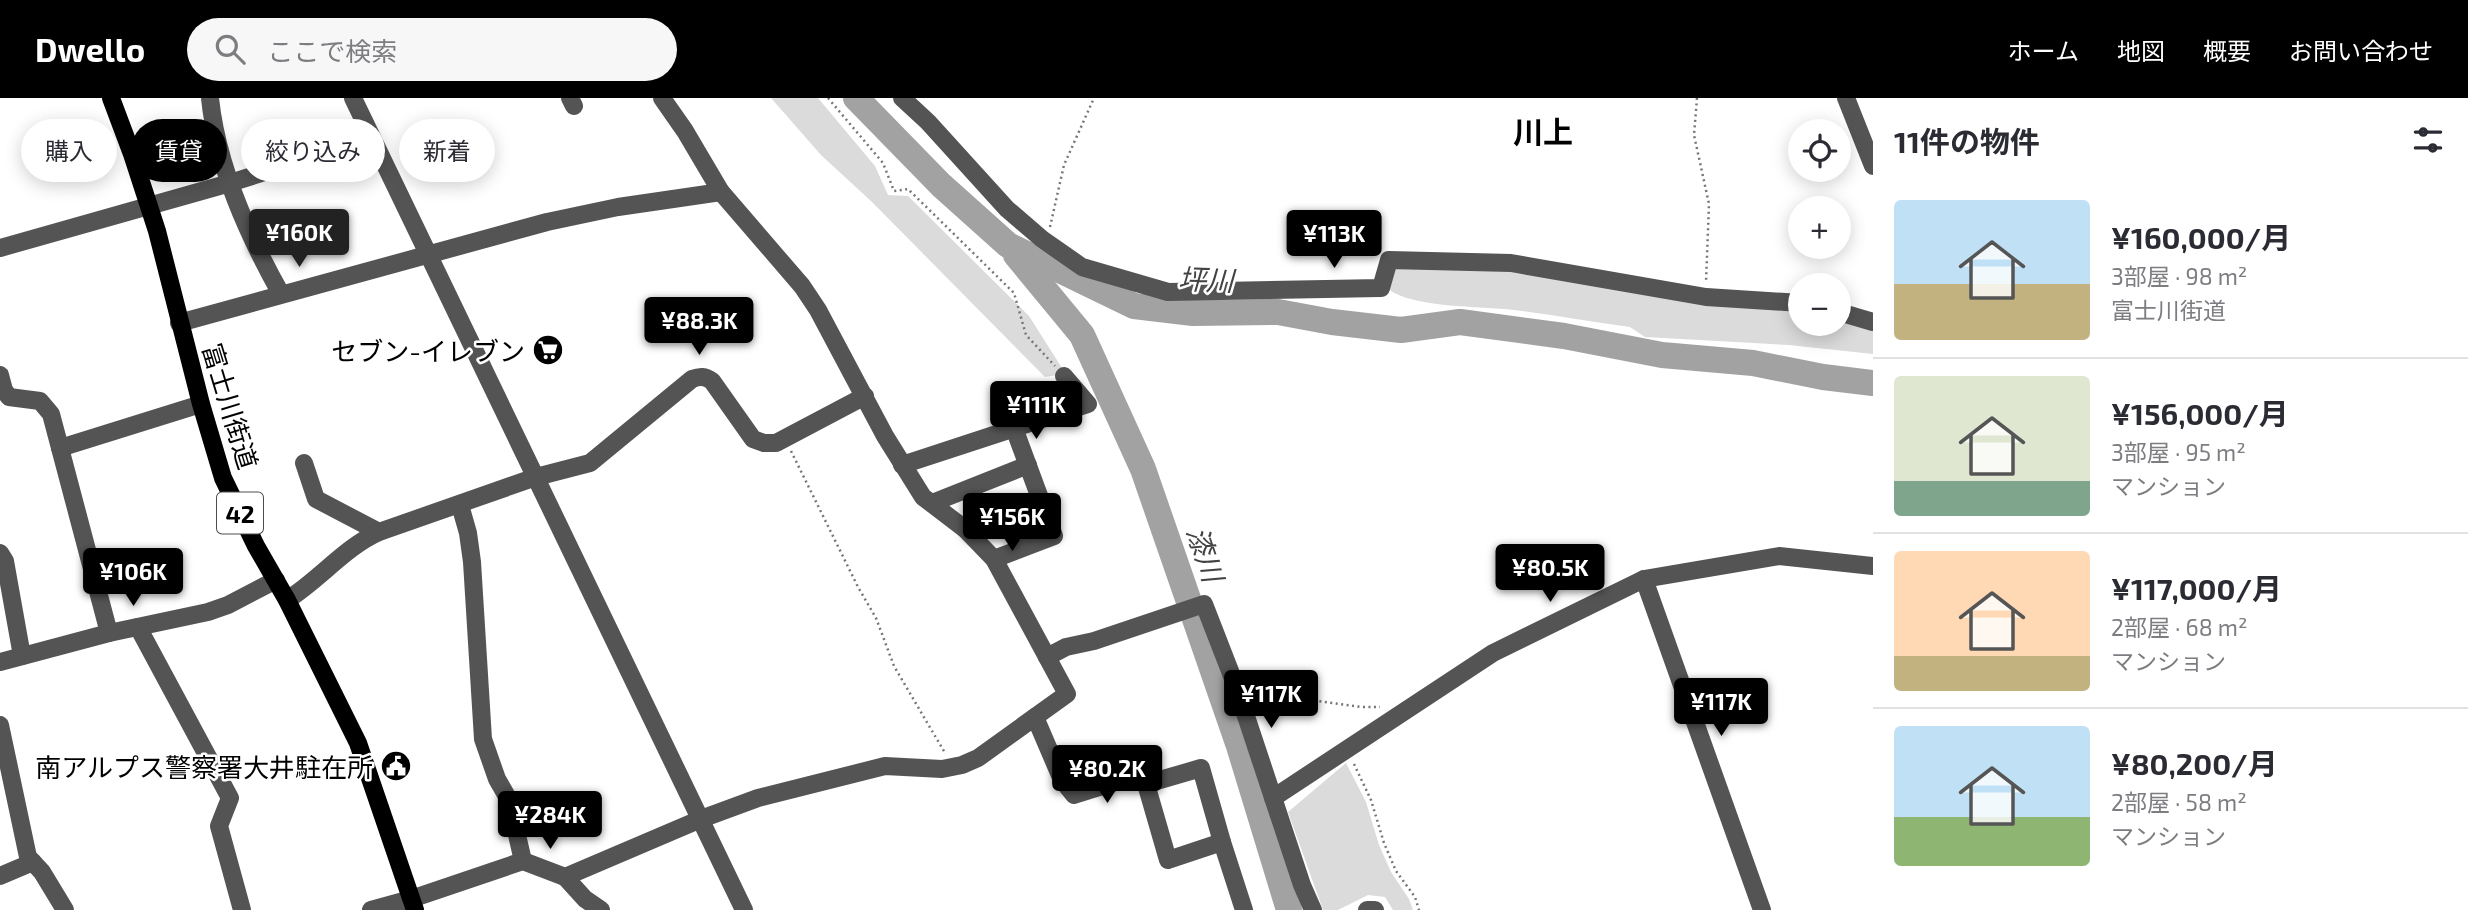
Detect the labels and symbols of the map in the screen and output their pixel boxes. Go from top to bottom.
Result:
district label: 川上 [1513,113,1573,149]
pin: ¥160K [250,209,348,269]
pin: ¥113K [1285,211,1383,270]
water label: 坪川 [1177,261,1238,297]
pin: ¥88.3K [642,298,756,357]
supermarket icon: セブン-イレブン [531,333,565,367]
place label: セブン-イレブン [331,335,525,366]
street label: 富士川街道 [197,339,265,473]
pin: ¥111K [987,382,1085,441]
road number: 42 [217,492,263,534]
pin: ¥156K [963,494,1061,553]
water label: 漆川 [1181,522,1232,589]
pin: ¥80.5K [1493,545,1607,604]
pin: ¥106K [84,548,182,608]
pin: ¥117K [1222,670,1320,730]
pin: ¥117K [1672,678,1770,738]
pin: ¥80.2K [1050,746,1164,805]
public building icon: 南アルプス警察署大井駐在所 [379,749,413,783]
place label: 南アルプス警察署大井駐在所 [35,751,373,782]
pin: ¥284K [501,792,599,851]

